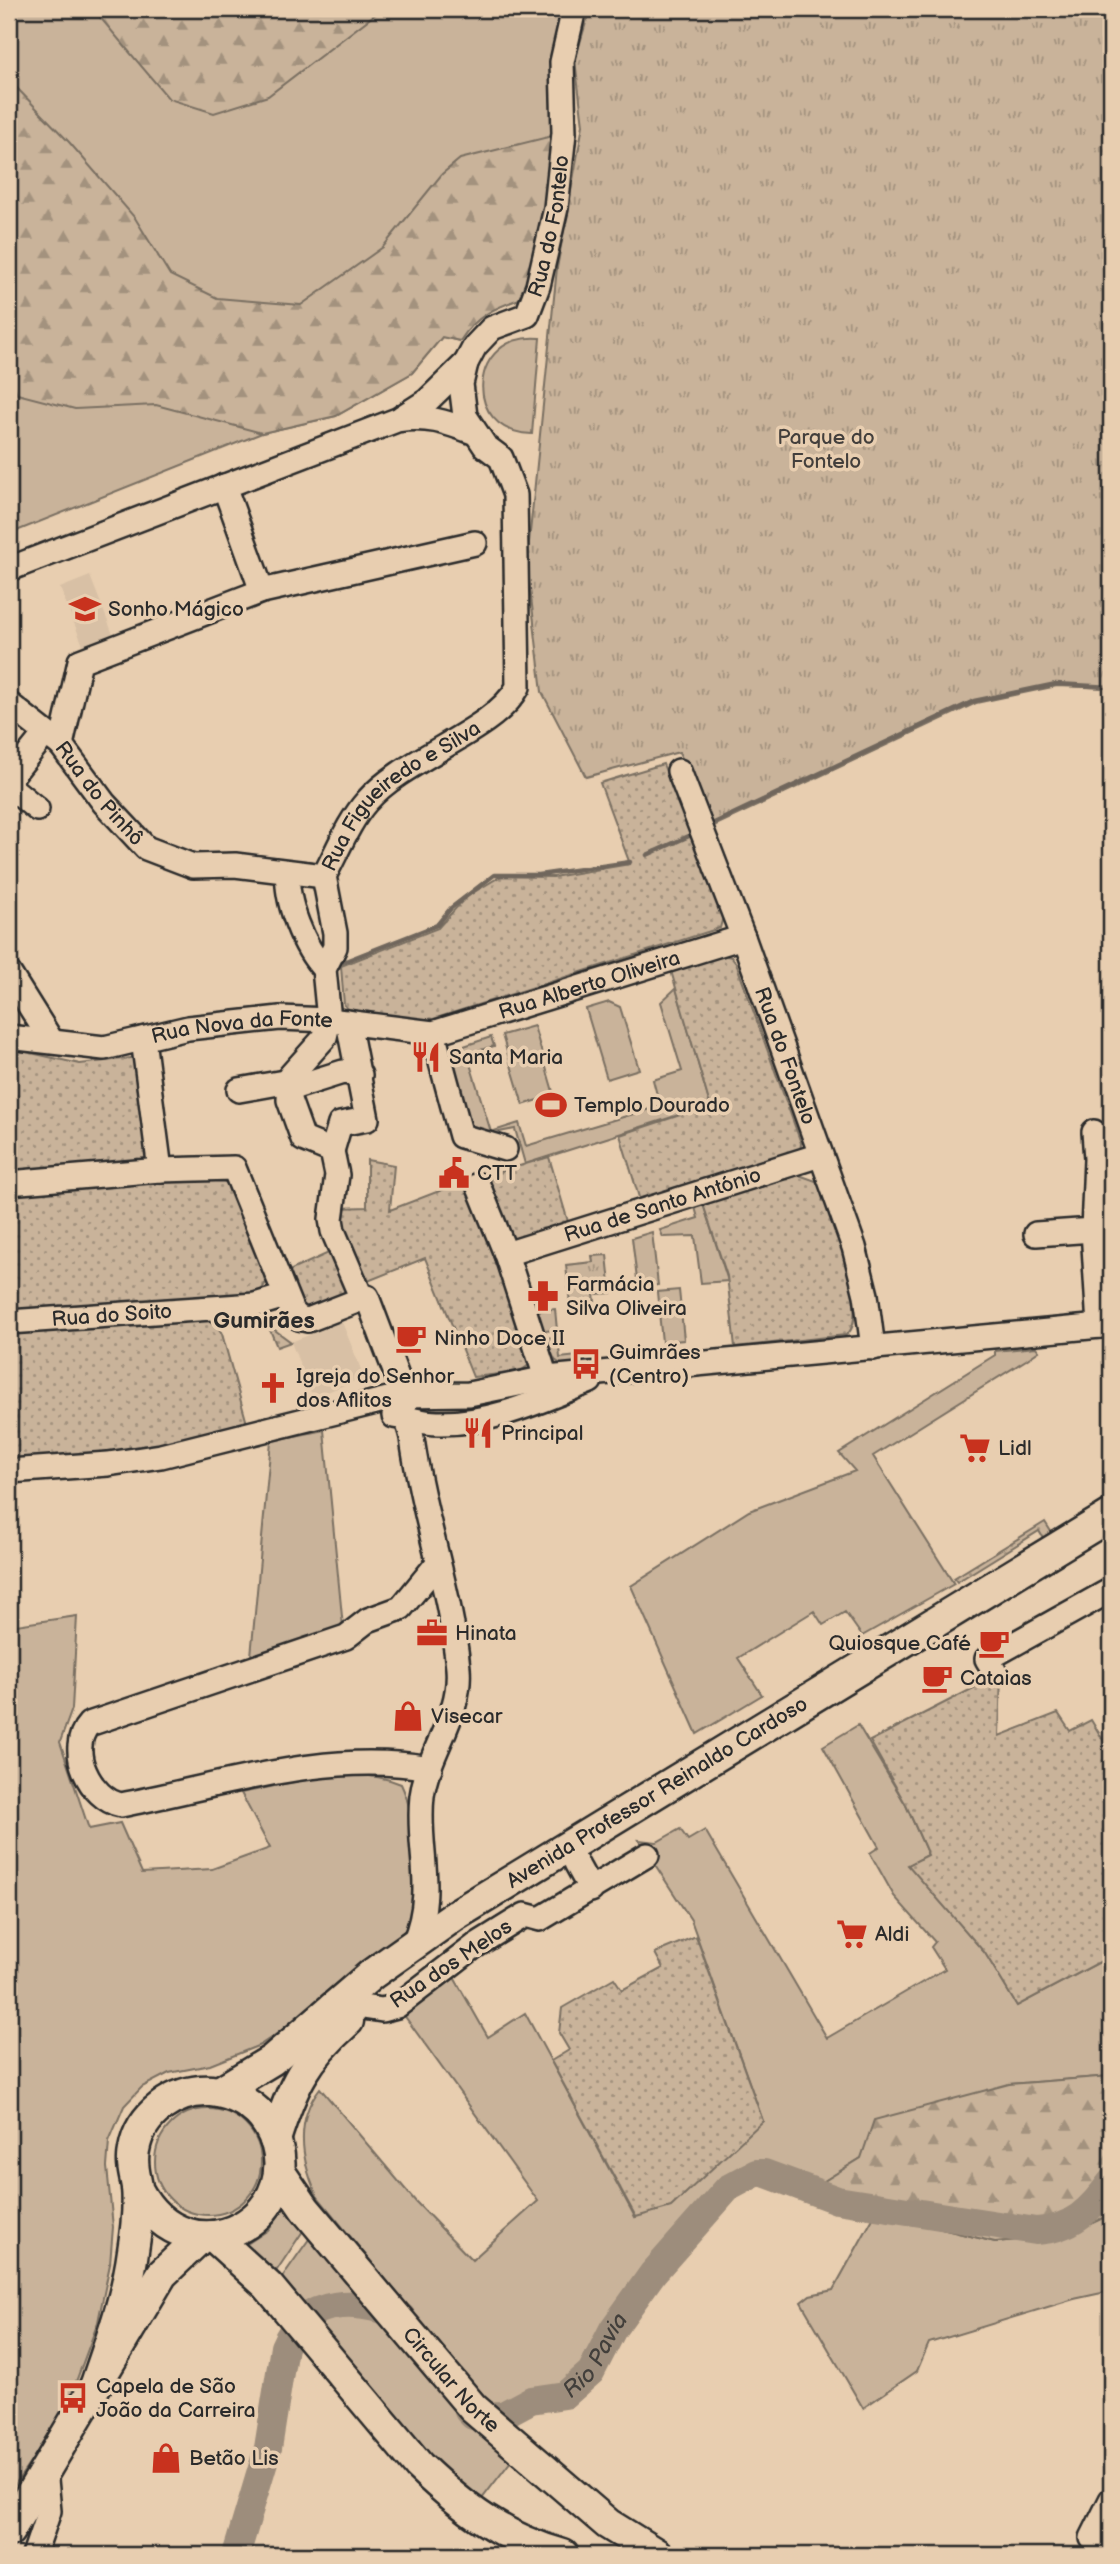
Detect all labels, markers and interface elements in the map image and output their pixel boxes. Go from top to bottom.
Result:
street label: Rua do Fontelo [522,154,574,301]
park label: Parque do Fontelo [777,425,875,474]
school or university icon: Sonho Mágico [68,592,102,626]
place label: Sonho Mágico [108,597,244,622]
street label: Rua Figueiredo e Silva [316,715,485,875]
street label: Rua do Pinhô [50,736,149,850]
street label: Rua Alberto Oliveira [496,945,683,1024]
street label: Rua do Fontelo [749,984,822,1128]
street label: Rua Nova da Fonte [149,1005,333,1049]
restaurant icon: Santa Maria [409,1040,443,1074]
place label: Santa Maria [449,1045,563,1070]
sports icon: Templo Dourado [534,1088,568,1122]
place label: Templo Dourado [574,1093,730,1118]
public building icon: CTT [437,1156,471,1190]
place label: CTT [477,1161,518,1186]
street label: Rua de Santo António [561,1162,764,1247]
place label: Farmácia Silva Oliveira [566,1272,687,1321]
pharmacy icon: Farmácia Silva Oliveira [526,1279,560,1313]
street label: Rua do Soito [51,1298,173,1332]
district label: Gumirães [213,1307,315,1335]
cafe icon: Ninho Doce II [394,1321,428,1355]
place label: Ninho Doce II [434,1326,565,1351]
place label: Guimrães (Centro) [609,1340,701,1389]
bus stop icon: Guimrães (Centro) [569,1347,603,1381]
place label: Igreja do Senhor dos Aflitos [296,1364,455,1413]
church icon: Igreja do Senhor dos Aflitos [256,1371,290,1405]
restaurant icon: Principal [461,1416,495,1450]
place label: Principal [501,1421,583,1446]
supermarket icon: Lidl [958,1431,992,1465]
place label: Lidl [998,1436,1032,1461]
office icon: Hinata [415,1616,449,1650]
place label: Hinata [455,1621,517,1646]
cafe icon: Quiosque Café [977,1626,1011,1660]
place label: Quiosque Café [828,1631,971,1656]
cafe icon: Cataias [920,1661,954,1695]
place label: Cataias [960,1666,1032,1691]
street label: Avenida Professor Reinaldo Cardoso [502,1691,812,1893]
shop icon: Visecar [391,1699,425,1733]
place label: Visecar [431,1704,503,1729]
street label: Rua dos Melos [385,1914,517,2014]
supermarket icon: Aldi [835,1917,869,1951]
place label: Aldi [875,1922,909,1947]
water label: Rio Pavia [557,2307,634,2404]
street label: Circular Norte [398,2322,505,2438]
place label: Capela de São João da Carreira [96,2374,256,2423]
bus stop icon: Capela de São João da Carreira [56,2381,90,2415]
shop icon: Betão Lis [149,2441,183,2475]
place label: Betão Lis [189,2446,279,2471]

